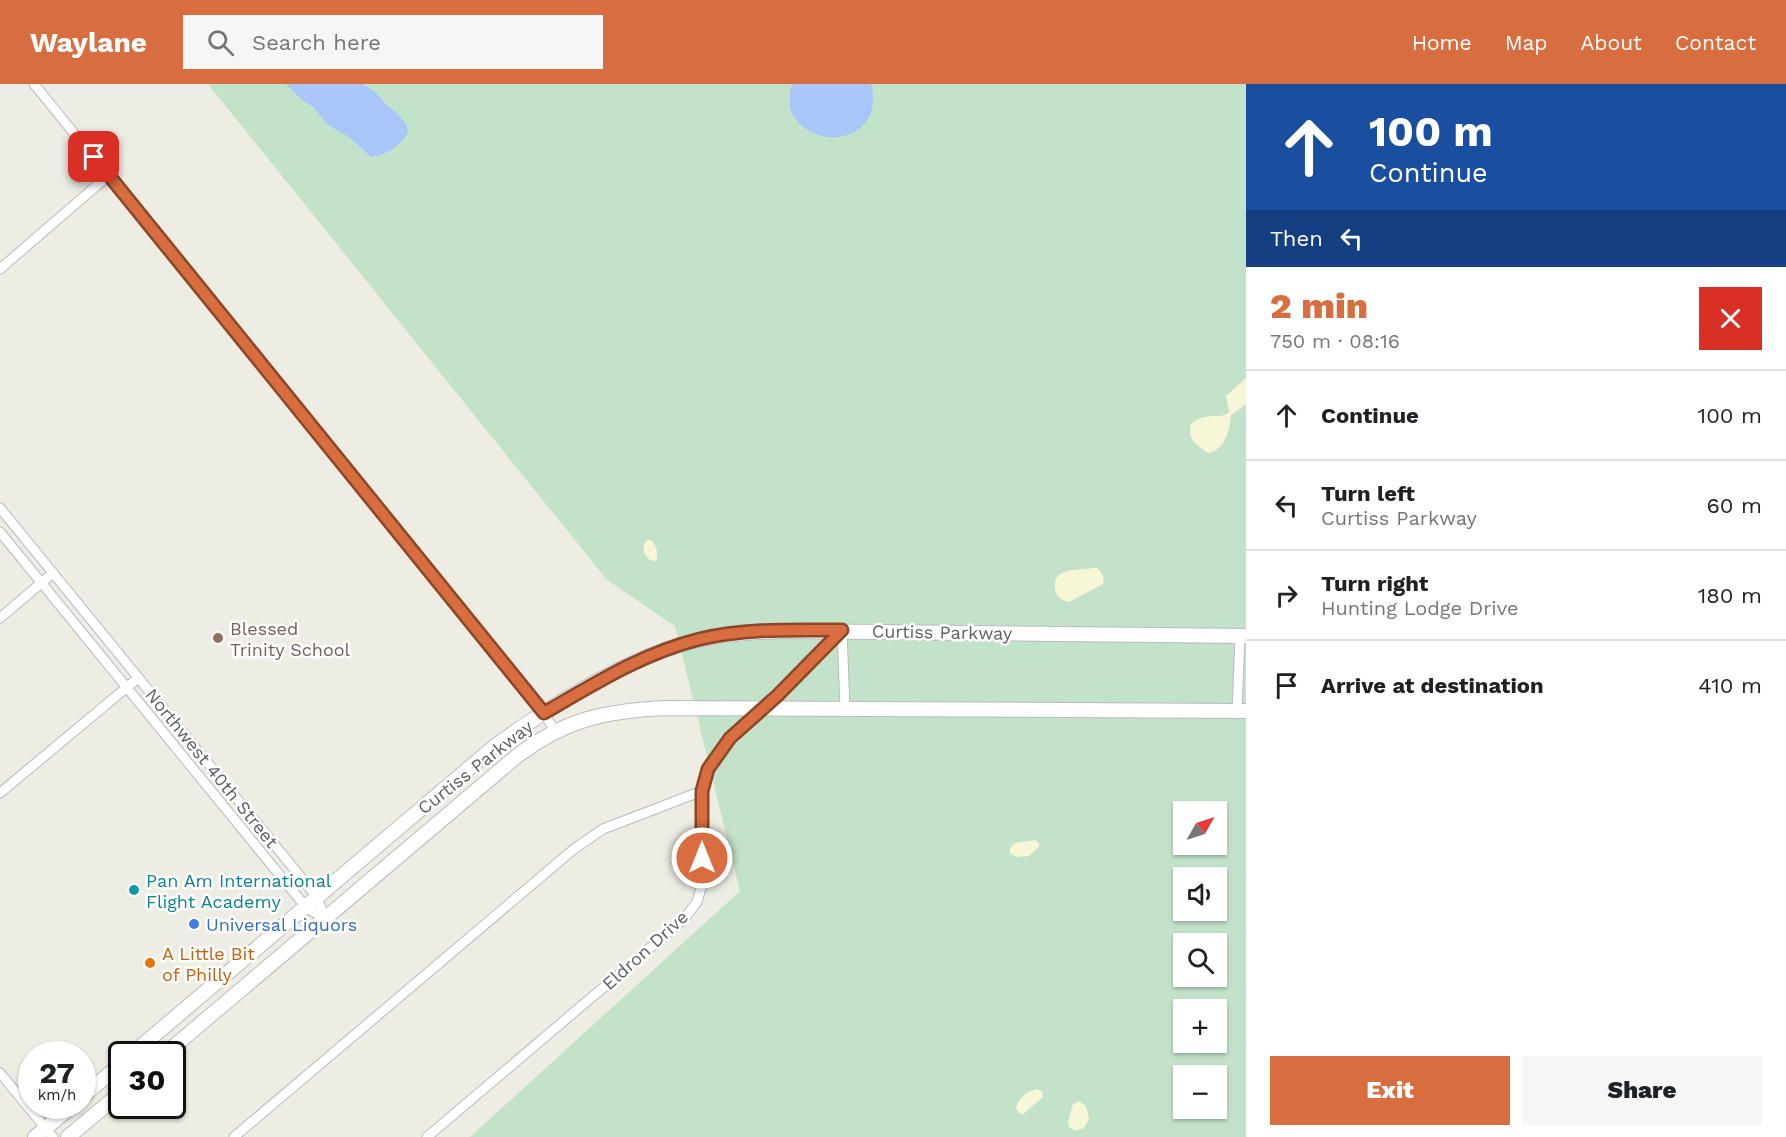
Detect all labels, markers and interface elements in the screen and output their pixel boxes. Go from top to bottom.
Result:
search box [183,15,603,69]
text: Waylane [30,26,147,59]
icon: search [204,26,237,59]
text: Search here [252,30,381,55]
text: Home [1412,30,1472,55]
text: Map [1505,30,1548,55]
text: About [1581,30,1642,55]
text: Contact [1675,30,1756,55]
text: 100 m [1369,107,1493,156]
icon: ahead [1270,108,1348,186]
pin [68,131,119,182]
icon: arrive [77,140,110,173]
text: Continue [1369,157,1488,189]
icon: left [1335,222,1368,255]
text: Then [1270,226,1323,251]
text: 2 min [1270,285,1368,327]
button: close [1699,287,1762,350]
text: 750 m · 08:16 [1270,329,1400,353]
icon: ahead [1270,399,1303,432]
text: Continue [1321,403,1419,428]
text: 100 m [1698,403,1762,428]
text: Turn left [1321,481,1415,506]
icon: left [1270,489,1303,522]
text: 60 m [1706,493,1762,518]
text: Curtiss Parkway [1321,506,1477,530]
text: Turn right [1321,571,1428,596]
icon: right [1270,579,1303,612]
text: 180 m [1698,583,1762,608]
text: Hunting Lodge Drive [1321,596,1519,620]
place label: Blessed Trinity School [230,618,351,660]
street label: Curtiss Parkway [872,620,1013,644]
marker: Blessed Trinity School [211,631,225,645]
icon: arrive [1270,669,1303,702]
text: Arrive at destination [1321,673,1544,698]
text: 410 m [1698,673,1762,698]
street label: Northwest 40th Street [141,684,283,852]
street label: Curtiss Parkway [413,715,537,818]
north arrow [1173,801,1227,855]
map controls [1173,801,1227,1119]
position arrow [670,826,734,890]
button: sound [1173,867,1227,921]
place label: Pan Am International Flight Academy [146,870,332,912]
marker: Pan Am International Flight Academy [127,883,141,897]
street label: Eldron Drive [598,906,692,994]
place label: Universal Liquors [206,914,357,935]
marker: Universal Liquors [187,917,201,931]
button: search [1173,933,1227,987]
place label: A Little Bit of Philly [162,943,255,985]
marker: A Little Bit of Philly [143,956,157,970]
button: + [1173,999,1227,1053]
speed limit sign: 30 [108,1041,186,1119]
text: 27 [39,1055,75,1090]
button: Exit [1270,1056,1510,1125]
button: Share [1522,1056,1762,1125]
button: − [1173,1065,1227,1119]
text: km/h [38,1086,76,1104]

